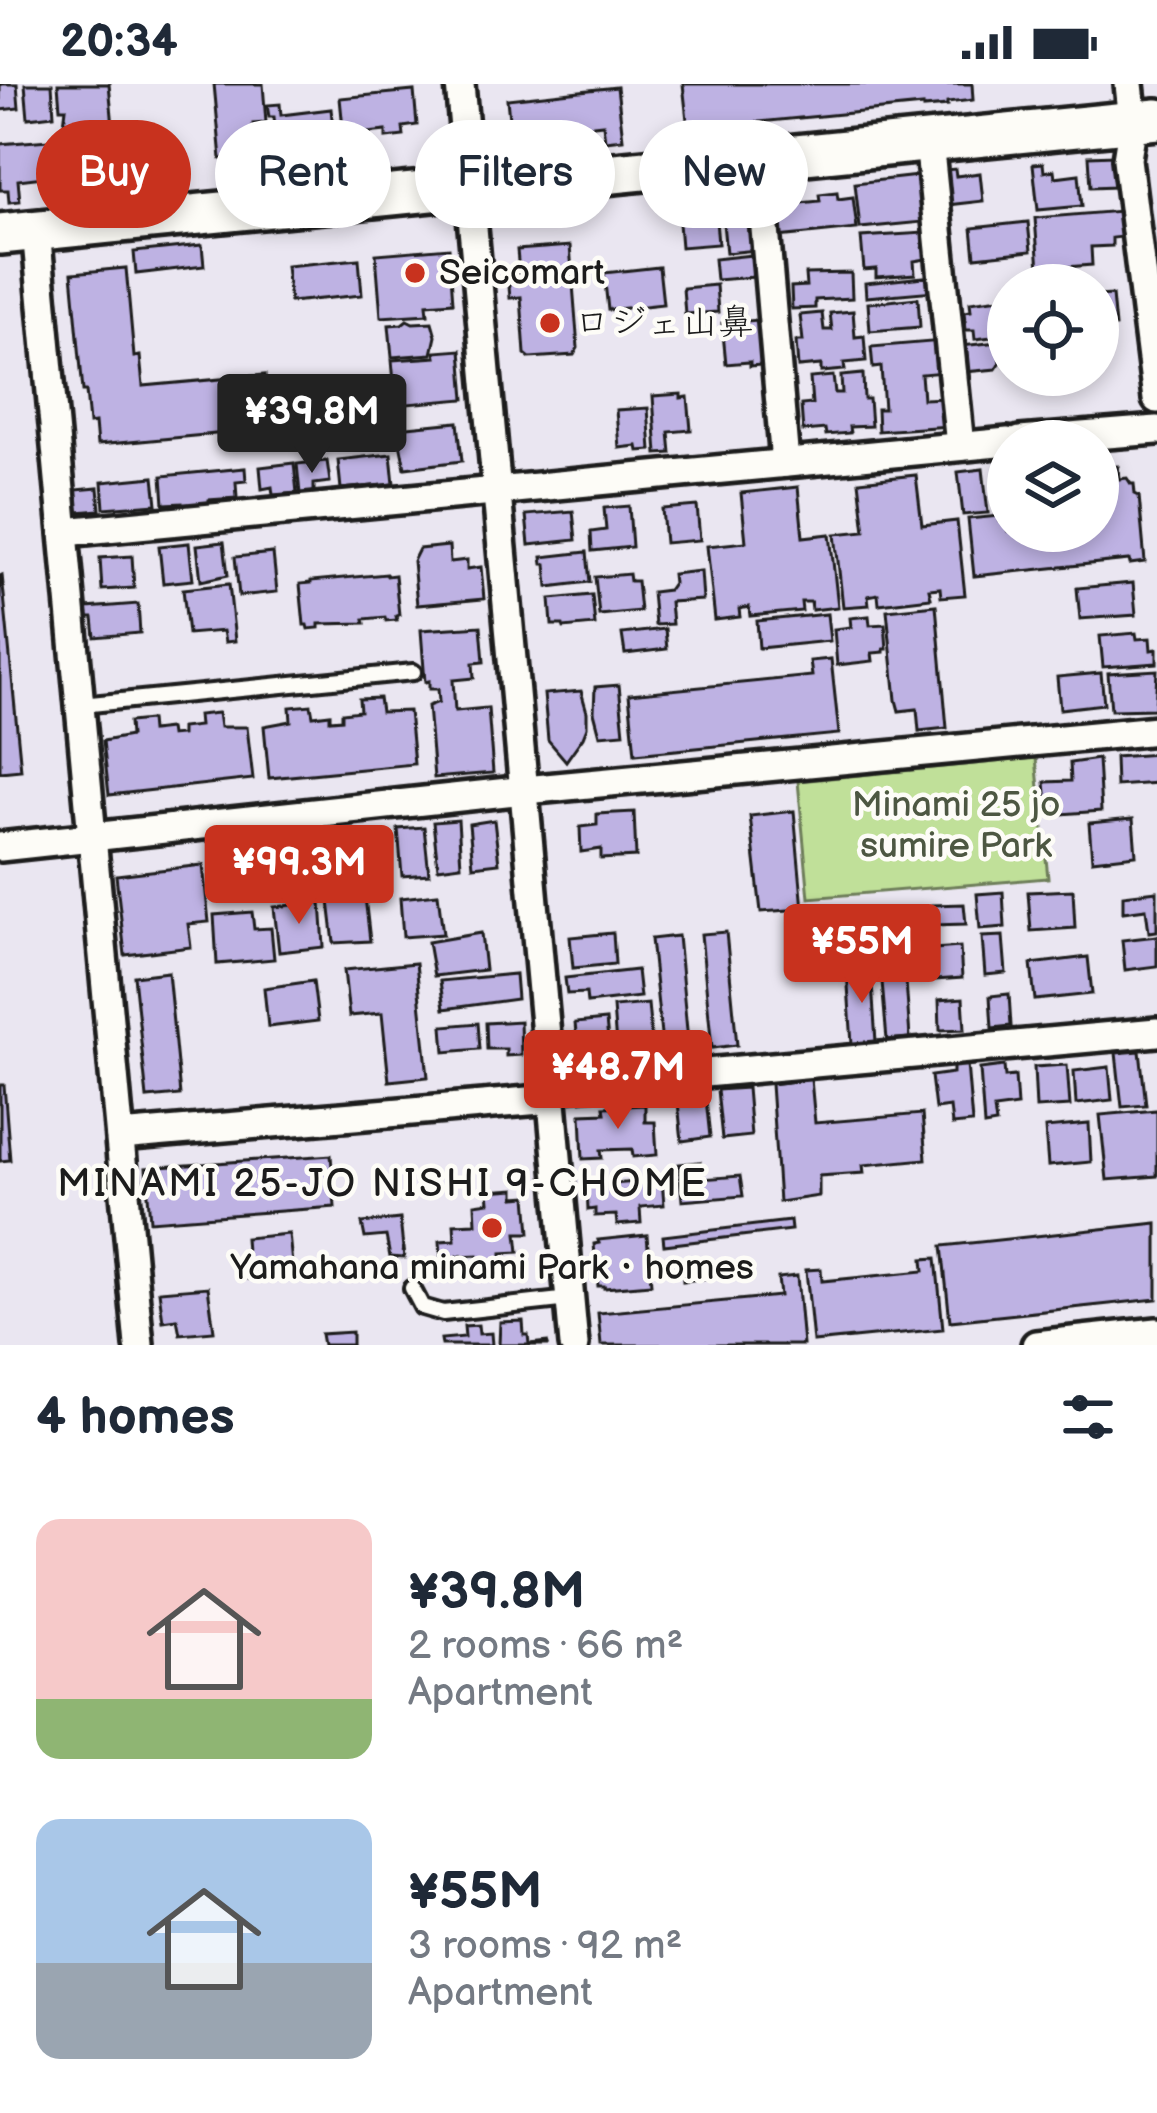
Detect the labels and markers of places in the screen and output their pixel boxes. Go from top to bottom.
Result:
place label: Seicomart [439,252,605,295]
marker: Seicomart [402,260,428,286]
place label: ロジェ山鼻 [574,302,754,345]
marker: ロジェ山鼻 [537,310,563,336]
pin: ¥39.8M [214,374,410,476]
pin: ¥99.3M [201,825,397,927]
pin: ¥55M [791,904,933,1006]
pin: ¥48.7M [520,1030,716,1132]
marker: Yamahana minami Park・homes [479,1215,505,1241]
place label: Yamahana minami Park・homes [229,1247,754,1290]

